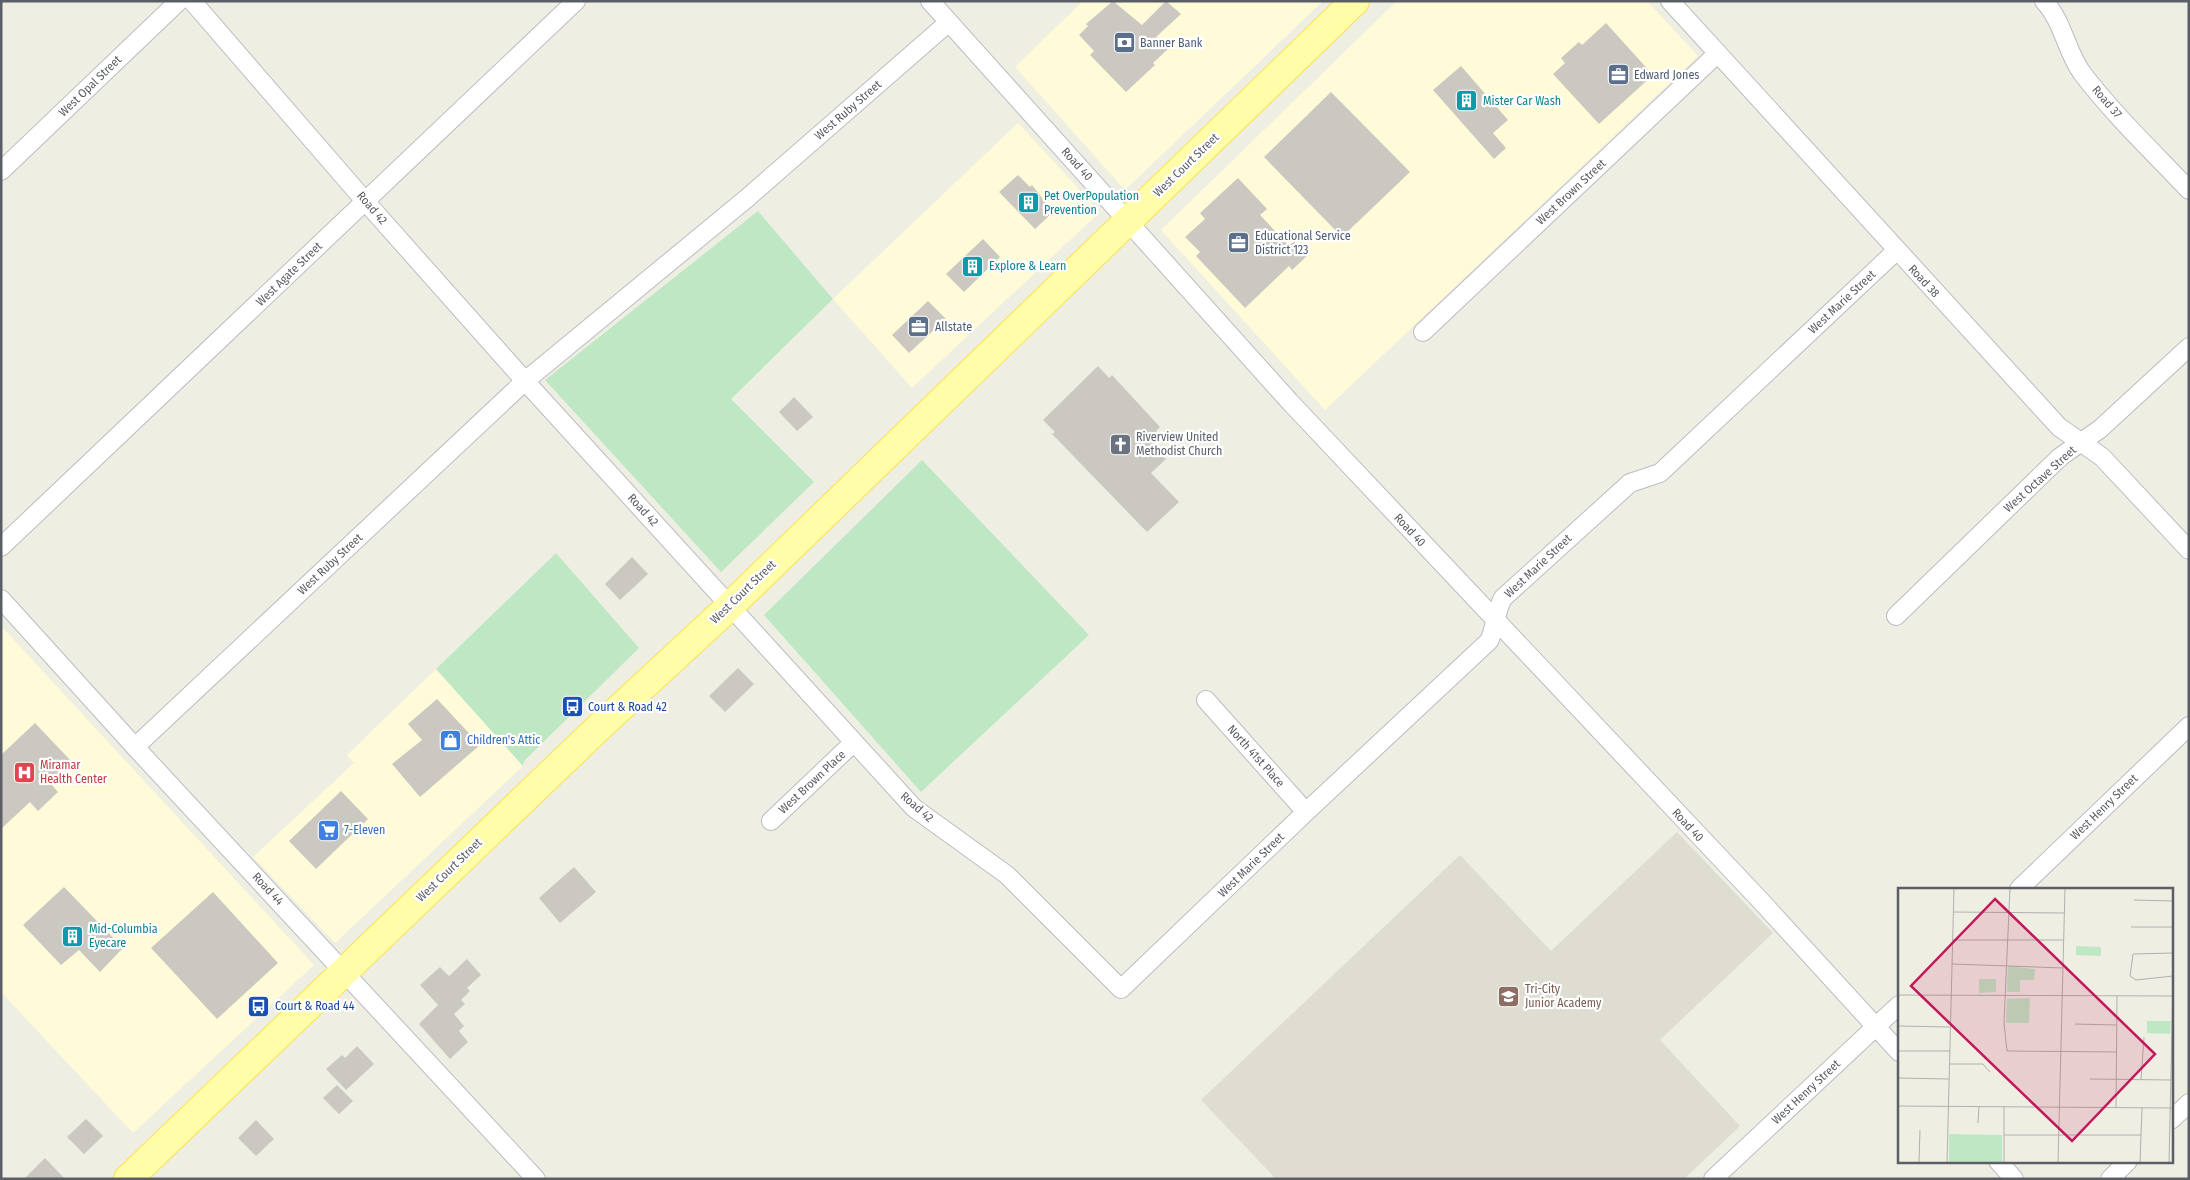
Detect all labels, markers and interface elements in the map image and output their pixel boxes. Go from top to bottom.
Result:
bank icon: Banner Bank [1112,31,1136,55]
place label: Banner Bank [1140,36,1203,50]
street label: West Opal Street [56,53,124,119]
office icon: Edward Jones [1606,63,1630,87]
place label: Edward Jones [1634,68,1699,82]
street label: West Ruby Street [812,77,884,143]
street label: Road 37 [2089,83,2125,121]
building icon: Mister Car Wash [1455,89,1479,113]
place label: Mister Car Wash [1483,94,1561,108]
street label: West Court Street [1150,130,1222,200]
street label: Road 40 [1058,145,1096,183]
street label: West Brown Street [1533,156,1609,228]
street label: Road 42 [354,189,390,227]
place label: Pet OverPopulation Prevention [1044,189,1139,217]
building icon: Pet OverPopulation Prevention [1016,191,1040,215]
place label: Educational Service District 123 [1255,229,1351,257]
office icon: Educational Service District 123 [1227,231,1251,255]
street label: West Agate Street [253,239,325,309]
building icon: Explore & Learn [961,254,985,278]
place label: Explore & Learn [989,259,1066,273]
street label: Road 38 [1906,262,1942,300]
street label: West Marie Street [1806,267,1878,337]
office icon: Allstate [907,315,931,339]
place label: Allstate [935,320,972,334]
place label: Riverview United Methodist Church [1136,430,1222,458]
church icon: Riverview United Methodist Church [1108,432,1132,456]
street label: West Octave Street [2001,443,2079,515]
street label: Road 42 [625,491,661,529]
street label: Road 40 [1391,511,1429,549]
street label: West Ruby Street [295,530,365,598]
street label: West Marie Street [1502,531,1574,601]
street label: West Court Street [707,557,779,627]
bus stop icon: Court & Road 42 [560,695,584,719]
place label: Court & Road 42 [588,700,667,714]
street label: North 41st Place [1225,722,1288,790]
shop icon: Children's Attic [439,728,463,752]
place label: Children's Attic [467,733,540,747]
street label: West Brown Place [776,747,848,817]
place label: Miramar Health Center [40,758,108,786]
hospital icon: Miramar Health Center [12,760,36,784]
street label: West Henry Street [2067,771,2141,843]
street label: Road 42 [898,789,936,825]
street label: Road 40 [1669,806,1707,844]
supermarket icon: 7-Eleven [316,818,340,842]
place label: 7-Eleven [344,823,385,837]
street label: West Marie Street [1215,830,1287,900]
street label: West Court Street [413,835,485,905]
street label: Road 44 [249,870,287,908]
inset map [1898,888,2172,1162]
place label: Mid-Columbia Eyecare [89,922,158,950]
building icon: Mid-Columbia Eyecare [61,924,85,948]
place label: Tri-City Junior Academy [1525,982,1602,1010]
school or university icon: Tri-City Junior Academy [1497,984,1521,1008]
bus stop icon: Court & Road 44 [247,994,271,1018]
place label: Court & Road 44 [275,999,355,1013]
street label: West Henry Street [1769,1057,1843,1127]

